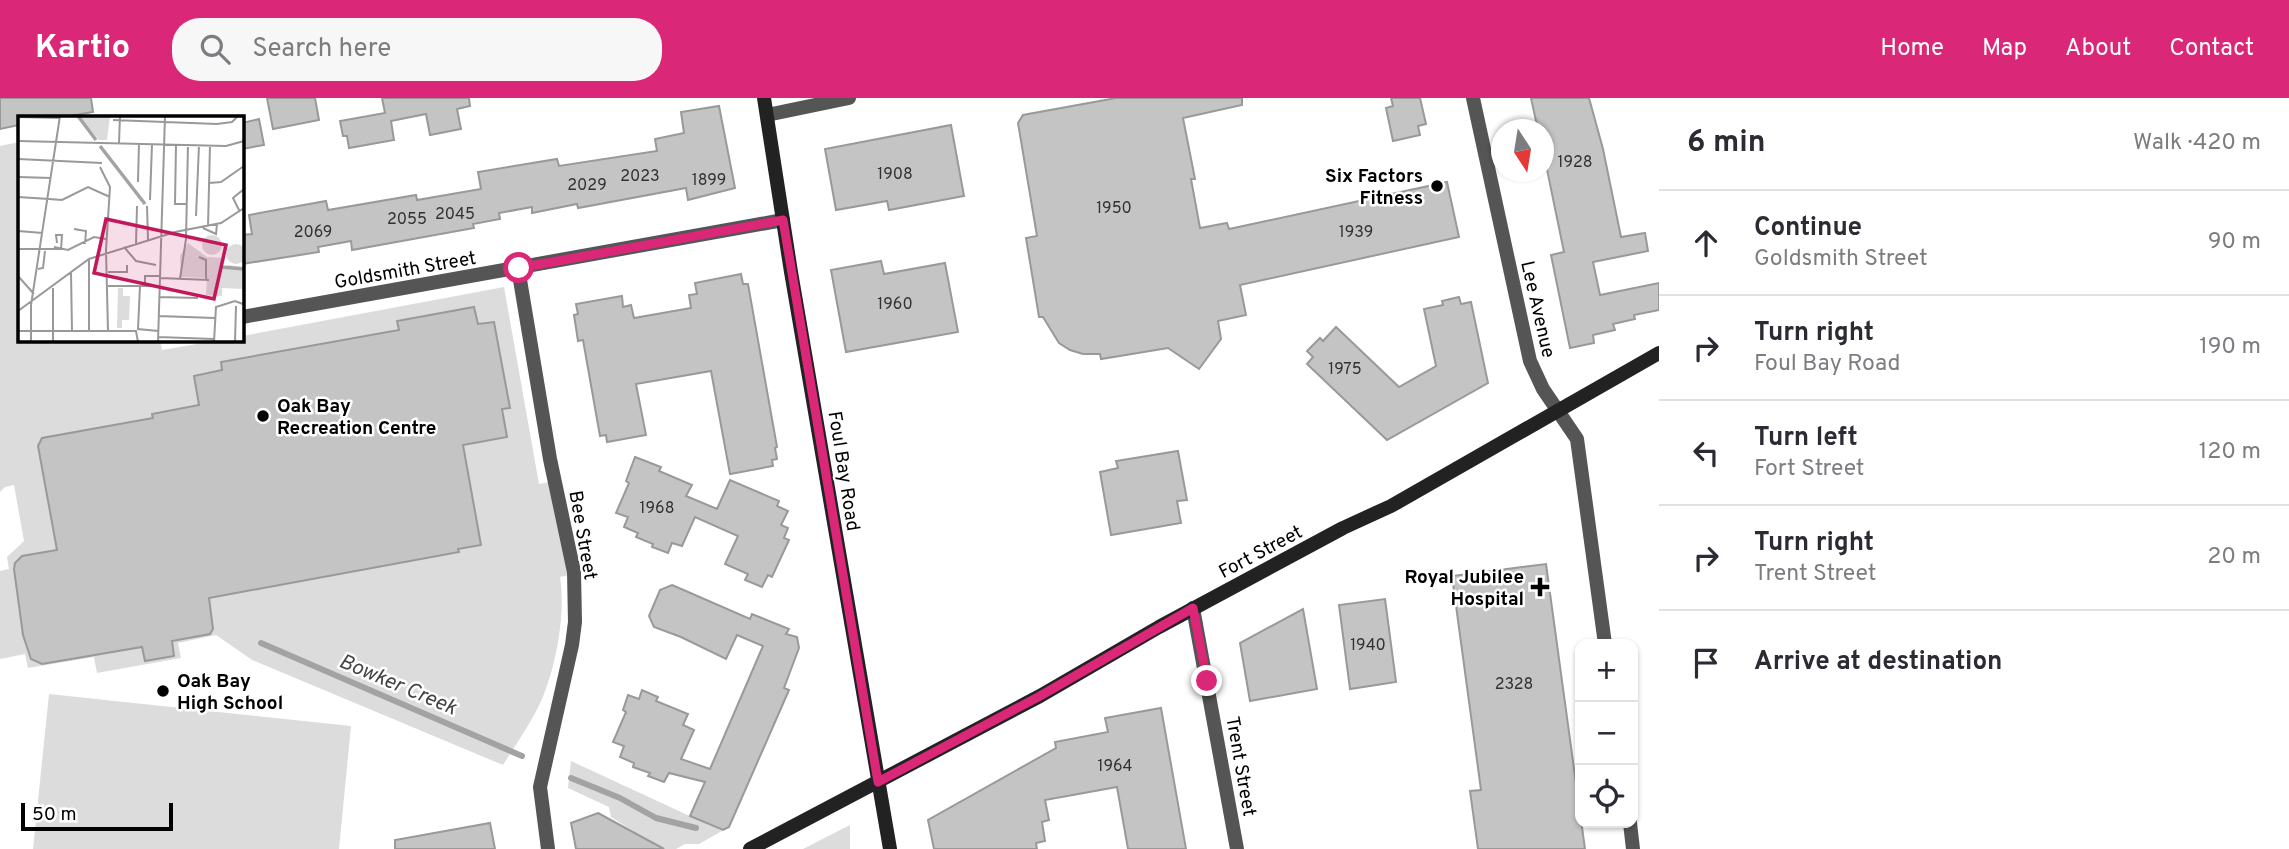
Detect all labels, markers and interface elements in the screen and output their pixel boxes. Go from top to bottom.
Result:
search box [172,18,662,81]
text: Kartio [35,28,130,70]
icon: search [196,30,234,68]
text: Search here [252,33,391,66]
text: Home [1880,34,1944,64]
text: Map [1982,34,2027,64]
text: About [2065,34,2131,64]
text: Contact [2169,34,2254,64]
inset map [18,116,243,341]
north arrow [1491,119,1554,182]
text: 6 min [1687,125,1765,162]
text: Walk · 420 m [2133,129,2261,158]
house number: 1928 [1557,153,1593,173]
house number: 1908 [877,165,913,185]
place label: Six Factors Fitness [1325,165,1423,211]
house number: 2023 [620,167,660,187]
house number: 1899 [692,171,726,191]
house number: 2029 [567,176,607,196]
marker: Six Factors Fitness [1429,178,1445,194]
house number: 1950 [1096,199,1132,219]
house number: 2045 [435,205,475,225]
house number: 2055 [387,210,427,230]
text: Continue [1754,212,1862,245]
house number: 2069 [294,223,332,243]
house number: 1939 [1339,223,1373,243]
icon: ahead [1687,224,1725,262]
text: 90 m [2208,228,2261,257]
text: Goldsmith Street [1754,245,1928,274]
street label: Goldsmith Street [333,247,478,295]
route start [503,252,534,283]
street label: Lee Avenue [1514,259,1560,360]
house number: 1960 [877,295,913,315]
text: Turn right [1754,317,1874,350]
icon: right [1687,329,1725,367]
text: 190 m [2199,333,2261,362]
text: Foul Bay Road [1754,350,1900,379]
house number: 1975 [1328,360,1362,380]
place label: Oak Bay Recreation Centre [277,395,436,441]
marker: Oak Bay Recreation Centre [255,408,271,424]
street label: Foul Bay Road [822,410,864,533]
text: Turn left [1754,422,1858,455]
icon: left [1687,434,1725,472]
text: 120 m [2199,438,2261,467]
text: Fort Street [1754,455,1865,484]
street label: Bee Street [562,489,602,582]
house number: 1968 [640,499,674,519]
street label: Fort Street [1215,521,1307,585]
text: Turn right [1754,527,1874,560]
icon: right [1687,539,1725,577]
text: 20 m [2207,543,2261,572]
text: Trent Street [1754,560,1876,589]
place label: Royal Jubilee Hospital [1405,566,1524,612]
marker: Royal Jubilee Hospital [1530,577,1550,597]
house number: 1940 [1350,636,1386,656]
map controls [1575,639,1638,828]
button: + [1575,639,1638,702]
icon: arrive [1687,644,1725,682]
text: Arrive at destination [1754,646,2002,679]
water label: Bowker Creek [335,649,461,722]
route end [1191,665,1222,696]
place label: Oak Bay High School [177,670,283,716]
house number: 2328 [1495,675,1533,695]
marker: Oak Bay High School [155,683,171,699]
button: − [1575,702,1638,765]
street label: Trent Street [1219,714,1261,818]
house number: 1964 [1097,757,1133,777]
button: locate [1575,765,1638,828]
scale bar [21,800,173,832]
text: 50 m [32,803,77,827]

